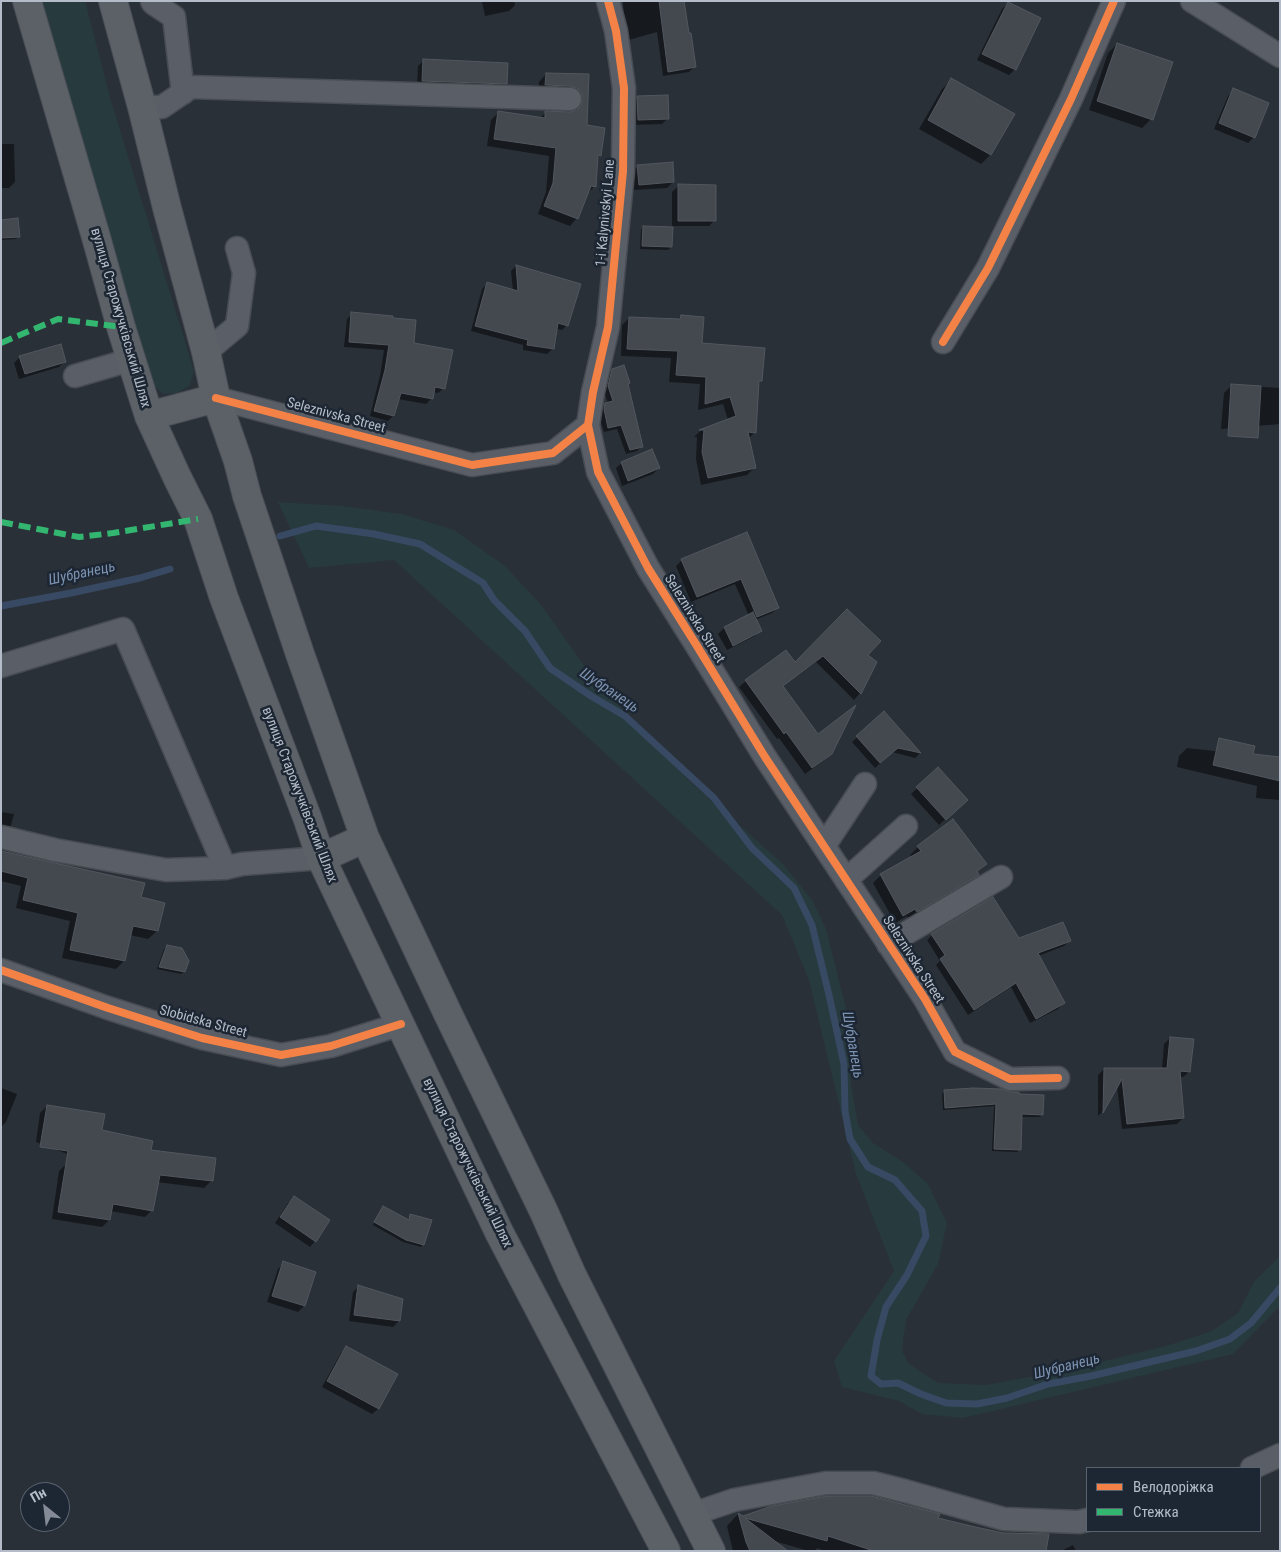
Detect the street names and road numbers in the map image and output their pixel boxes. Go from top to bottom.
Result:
street label: 1-i Kalynivskyi Lane [593,159,619,267]
street label: вулиця Старожучківський Шлях [86,226,154,410]
street label: Seleznivska Street [285,395,387,437]
street label: Seleznivska Street [660,572,728,666]
street label: вулиця Старожучківський Шлях [258,705,340,885]
street label: Seleznivska Street [878,913,948,1007]
street label: Slobidska Street [157,1002,249,1042]
street label: вулиця Старожучківський Шлях [419,1076,515,1250]

